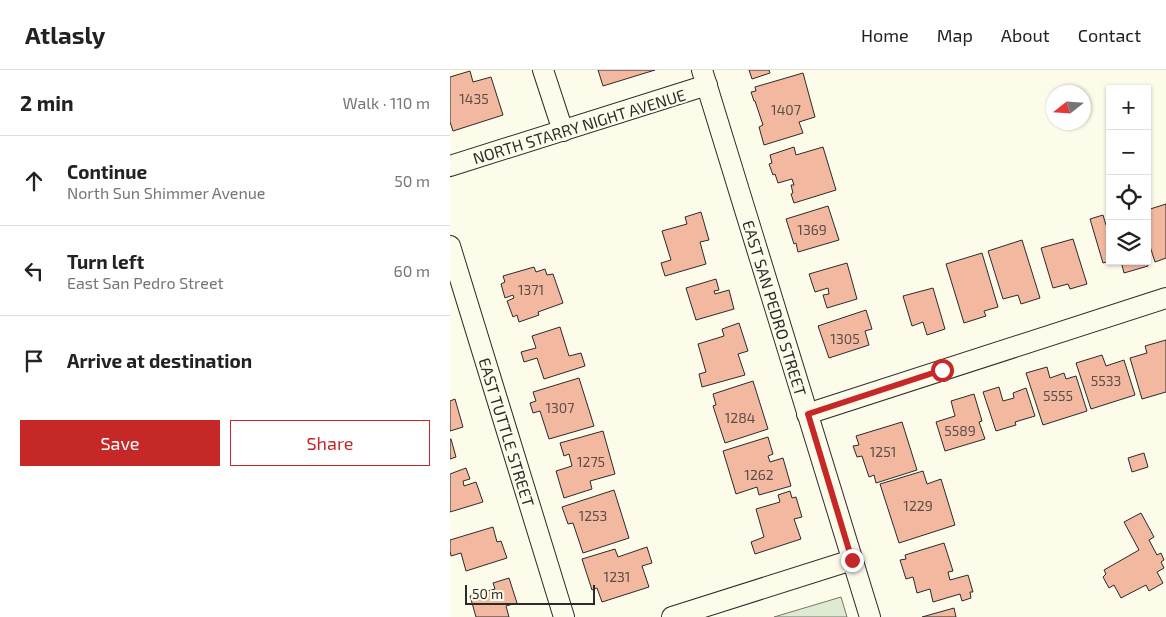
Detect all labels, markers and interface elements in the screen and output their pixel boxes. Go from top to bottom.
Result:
text: Atlasly [25,20,105,49]
text: Home [861,24,909,46]
text: Map [937,24,973,46]
text: About [1001,24,1050,46]
text: Contact [1078,24,1141,46]
street label: NORTH STARRY NIGHT AVENUE [470,84,688,167]
north arrow [1046,85,1091,130]
map controls [1106,85,1151,265]
button: + [1106,85,1151,130]
text: 2 min [20,90,74,115]
house number: 1435 [459,90,489,107]
text: Walk · 110 m [343,93,430,112]
house number: 1407 [771,101,801,118]
button: − [1106,130,1151,175]
text: Continue [67,160,147,183]
icon: ahead [20,167,48,195]
text: 50 m [394,171,430,190]
button: locate [1106,175,1151,220]
text: North Sun Shimmer Avenue [67,183,265,202]
street label: EAST SAN PEDRO STREET [739,218,811,398]
button: layers [1106,220,1151,265]
house number: 1369 [797,221,827,238]
text: Turn left [67,250,144,273]
icon: left [20,257,48,285]
text: 60 m [394,261,430,280]
text: East San Pedro Street [67,273,224,292]
house number: 1371 [518,281,544,298]
house number: 1305 [830,330,860,347]
icon: arrive [20,347,48,375]
text: Arrive at destination [67,349,252,372]
street label: EAST TUTTLE STREET [475,355,539,509]
route start [931,359,954,382]
house number: 5533 [1091,372,1121,389]
house number: 5555 [1043,387,1073,404]
house number: 1307 [546,399,574,416]
house number: 1284 [725,409,755,426]
button: Save [20,420,220,466]
button: Share [230,420,430,466]
house number: 5589 [944,422,976,439]
house number: 1251 [870,443,896,460]
house number: 1275 [577,453,605,470]
house number: 1262 [744,466,774,483]
house number: 1229 [903,497,933,514]
house number: 1253 [579,507,607,524]
route end [841,549,864,572]
house number: 1231 [604,568,630,585]
scale bar [465,582,595,605]
text: 50 m [472,585,503,602]

